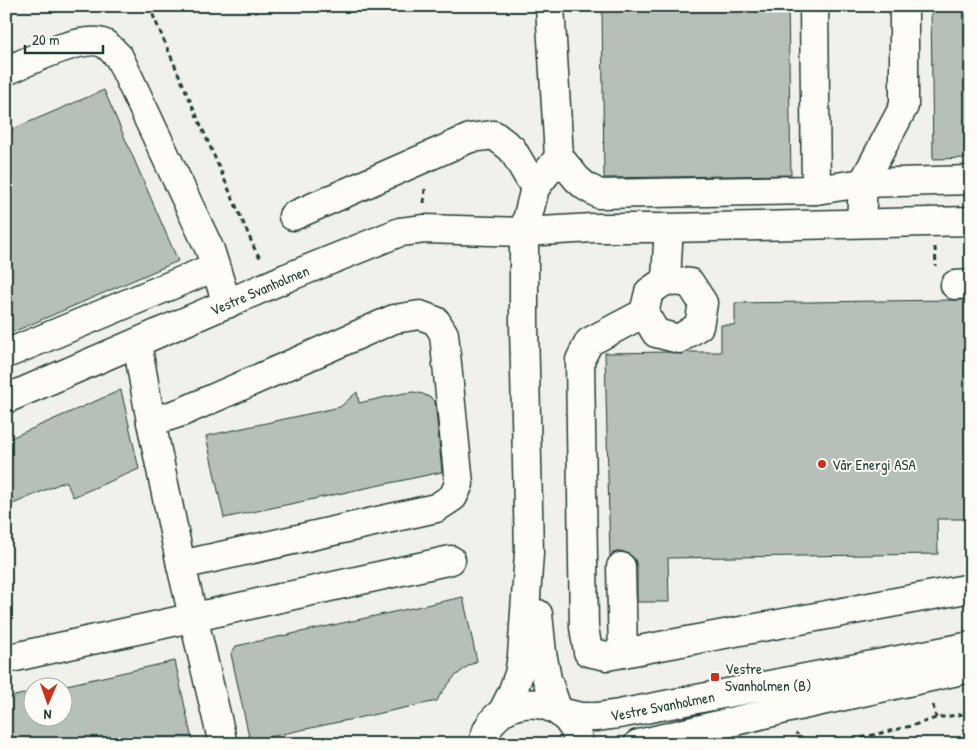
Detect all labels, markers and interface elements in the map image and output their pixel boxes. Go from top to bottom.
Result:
scale bar [25,22,102,54]
text: 20 m [32,29,59,50]
street label: Vestre Svanholmen [207,259,312,320]
place label: Vår Energi ASA [832,454,916,475]
marker: Vår Energi ASA [816,458,828,470]
place label: Vestre Svanholmen (B) [725,658,811,696]
marker: Vestre Svanholmen (B) [709,671,721,683]
north arrow [22,678,72,728]
street label: Vestre Svanholmen [609,685,716,726]
text: N [43,706,52,725]

